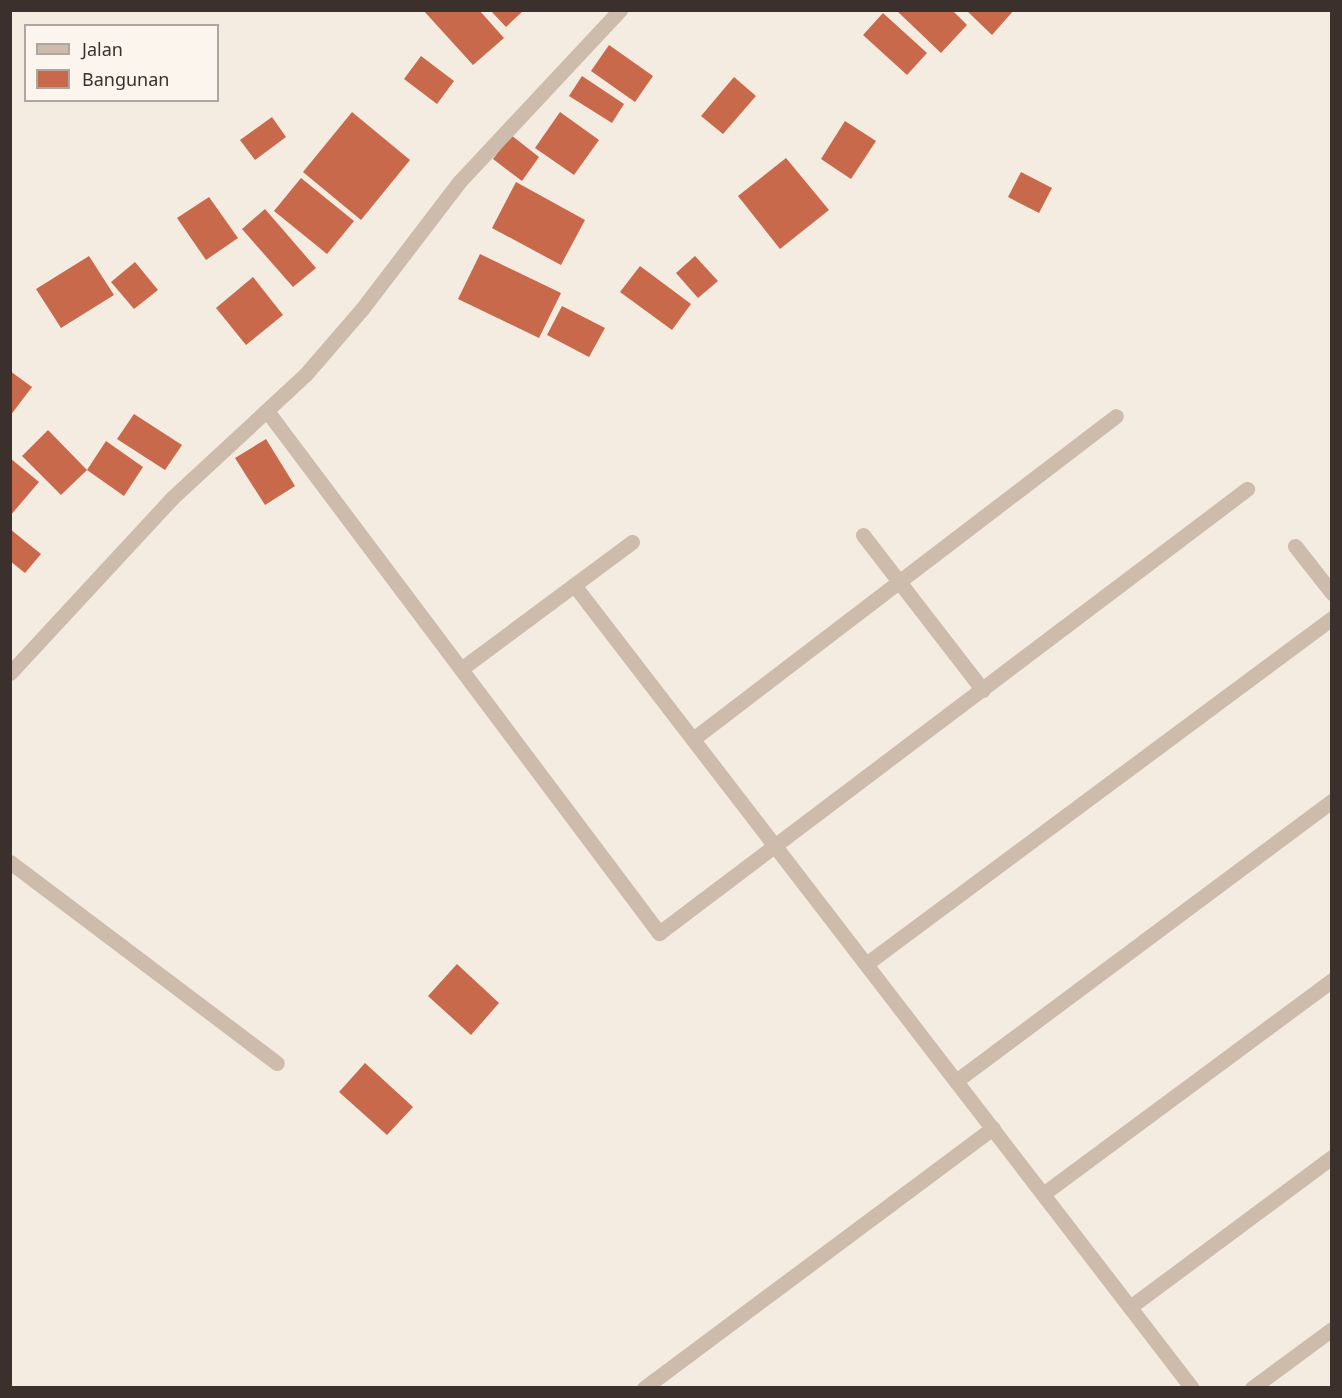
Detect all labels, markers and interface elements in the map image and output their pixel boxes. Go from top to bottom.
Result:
legend [24,24,219,102]
text: Jalan [82,37,123,61]
text: Bangunan [82,67,169,91]

